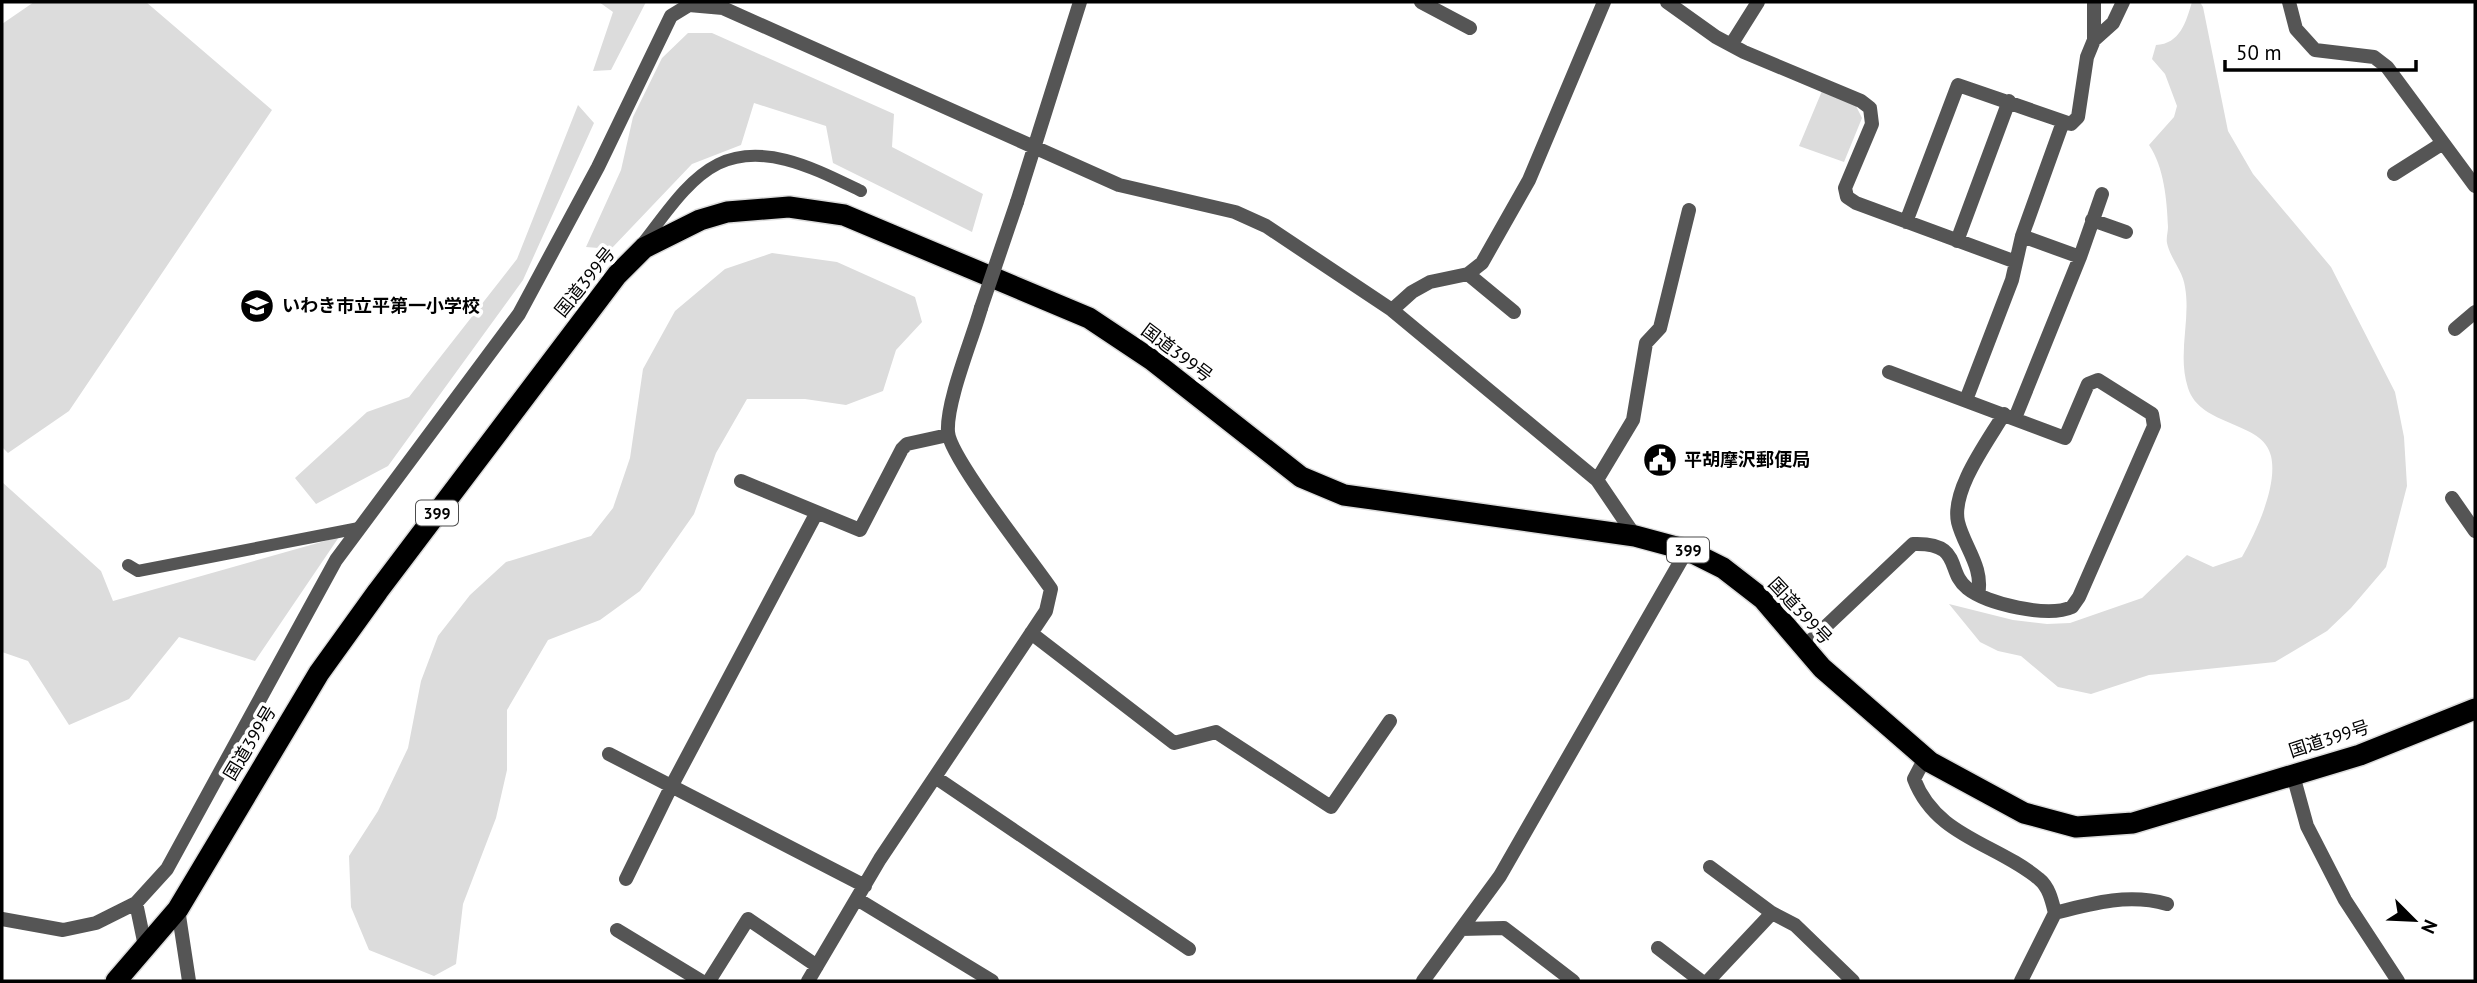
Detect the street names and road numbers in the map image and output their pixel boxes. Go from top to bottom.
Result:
street label: 国道399号 [549,242,620,321]
street label: 国道399号 [1137,318,1218,387]
road number: 399 [416,500,458,526]
road number: 399 [1667,538,1709,562]
street label: 国道399号 [1764,572,1837,649]
street label: 国道399号 [218,701,281,784]
street label: 国道399号 [2286,715,2372,762]

